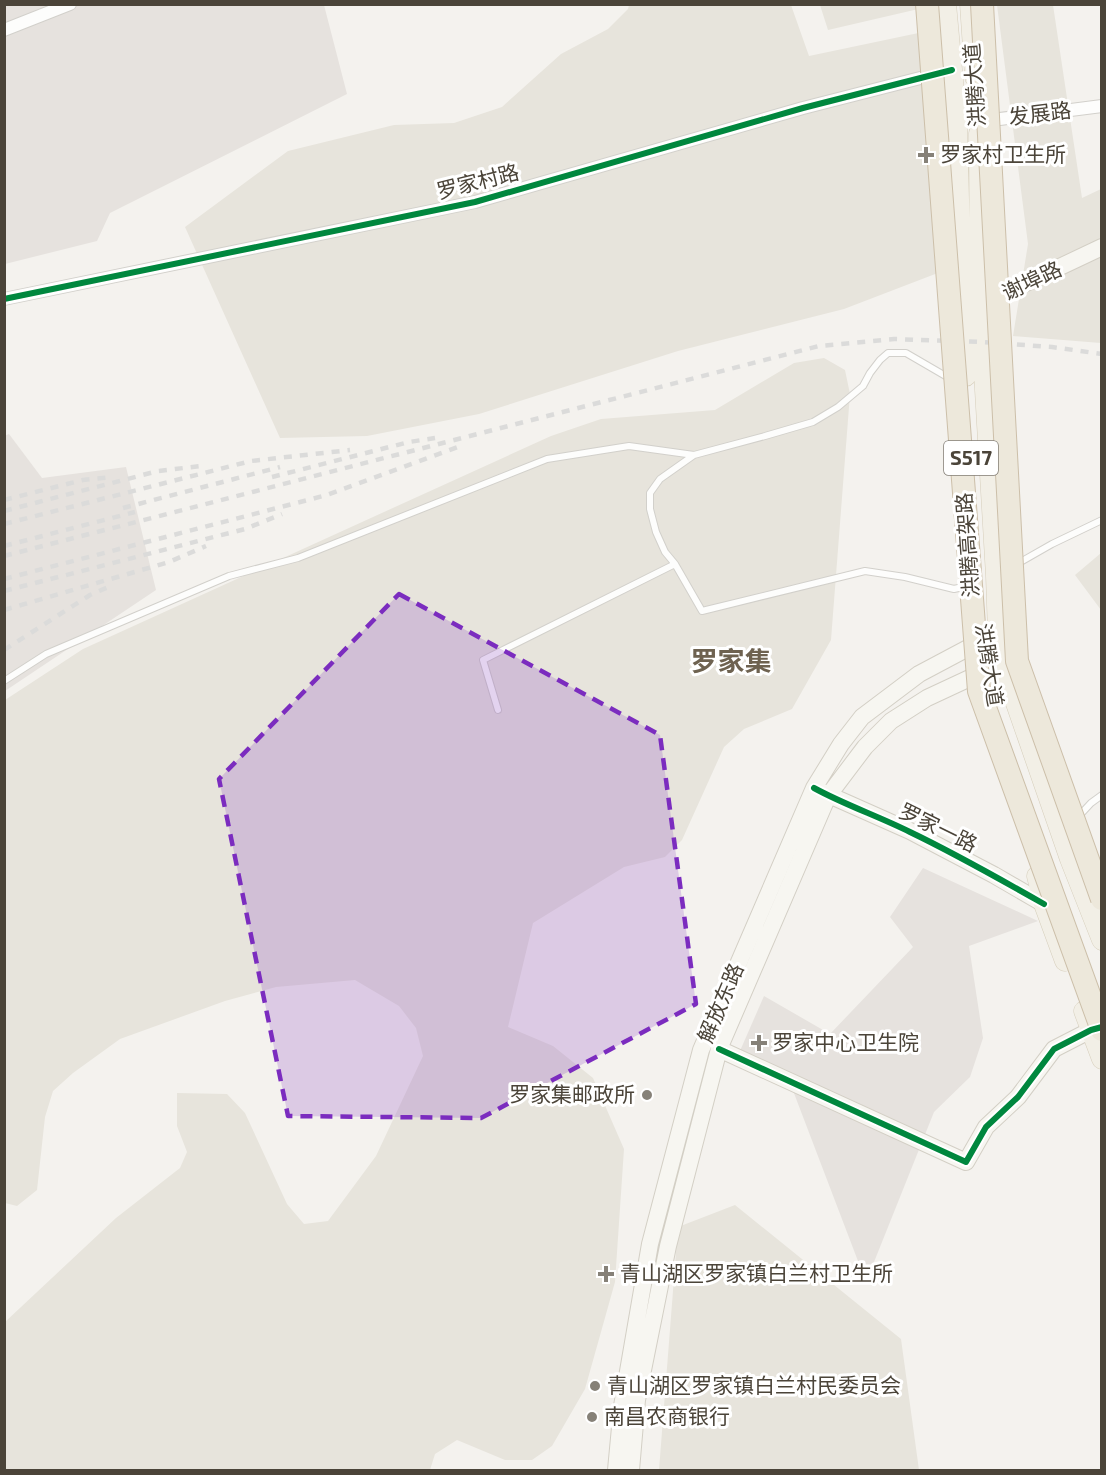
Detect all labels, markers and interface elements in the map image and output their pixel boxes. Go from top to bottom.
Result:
street label: 洪腾大道 [958,42,989,128]
street label: 发展路 [1007,96,1073,129]
place label: 罗家村卫生所 [940,141,1066,166]
marker: 罗家村卫生所 [917,146,935,164]
street label: 罗家村路 [434,158,521,203]
street label: 谢埠路 [998,255,1065,304]
road number: S517 [944,441,998,475]
street label: 洪腾高架路 [950,492,983,598]
street label: 洪腾大道 [972,621,1009,708]
district label: 罗家集 [691,644,772,676]
street label: 罗家一路 [895,797,982,856]
street label: 解放东路 [692,959,748,1046]
place label: 罗家中心卫生院 [772,1029,919,1054]
marker: 罗家中心卫生院 [750,1034,768,1052]
place label: 罗家集邮政所 [509,1081,635,1106]
marker: 罗家集邮政所 [640,1088,654,1102]
place label: 青山湖区罗家镇白兰村卫生所 [620,1260,893,1285]
marker: 青山湖区罗家镇白兰村卫生所 [597,1265,615,1283]
place label: 青山湖区罗家镇白兰村民委员会 [607,1372,901,1397]
marker: 青山湖区罗家镇白兰村民委员会 [588,1379,602,1393]
place label: 南昌农商银行 [604,1403,730,1428]
marker: 南昌农商银行 [585,1410,599,1424]

